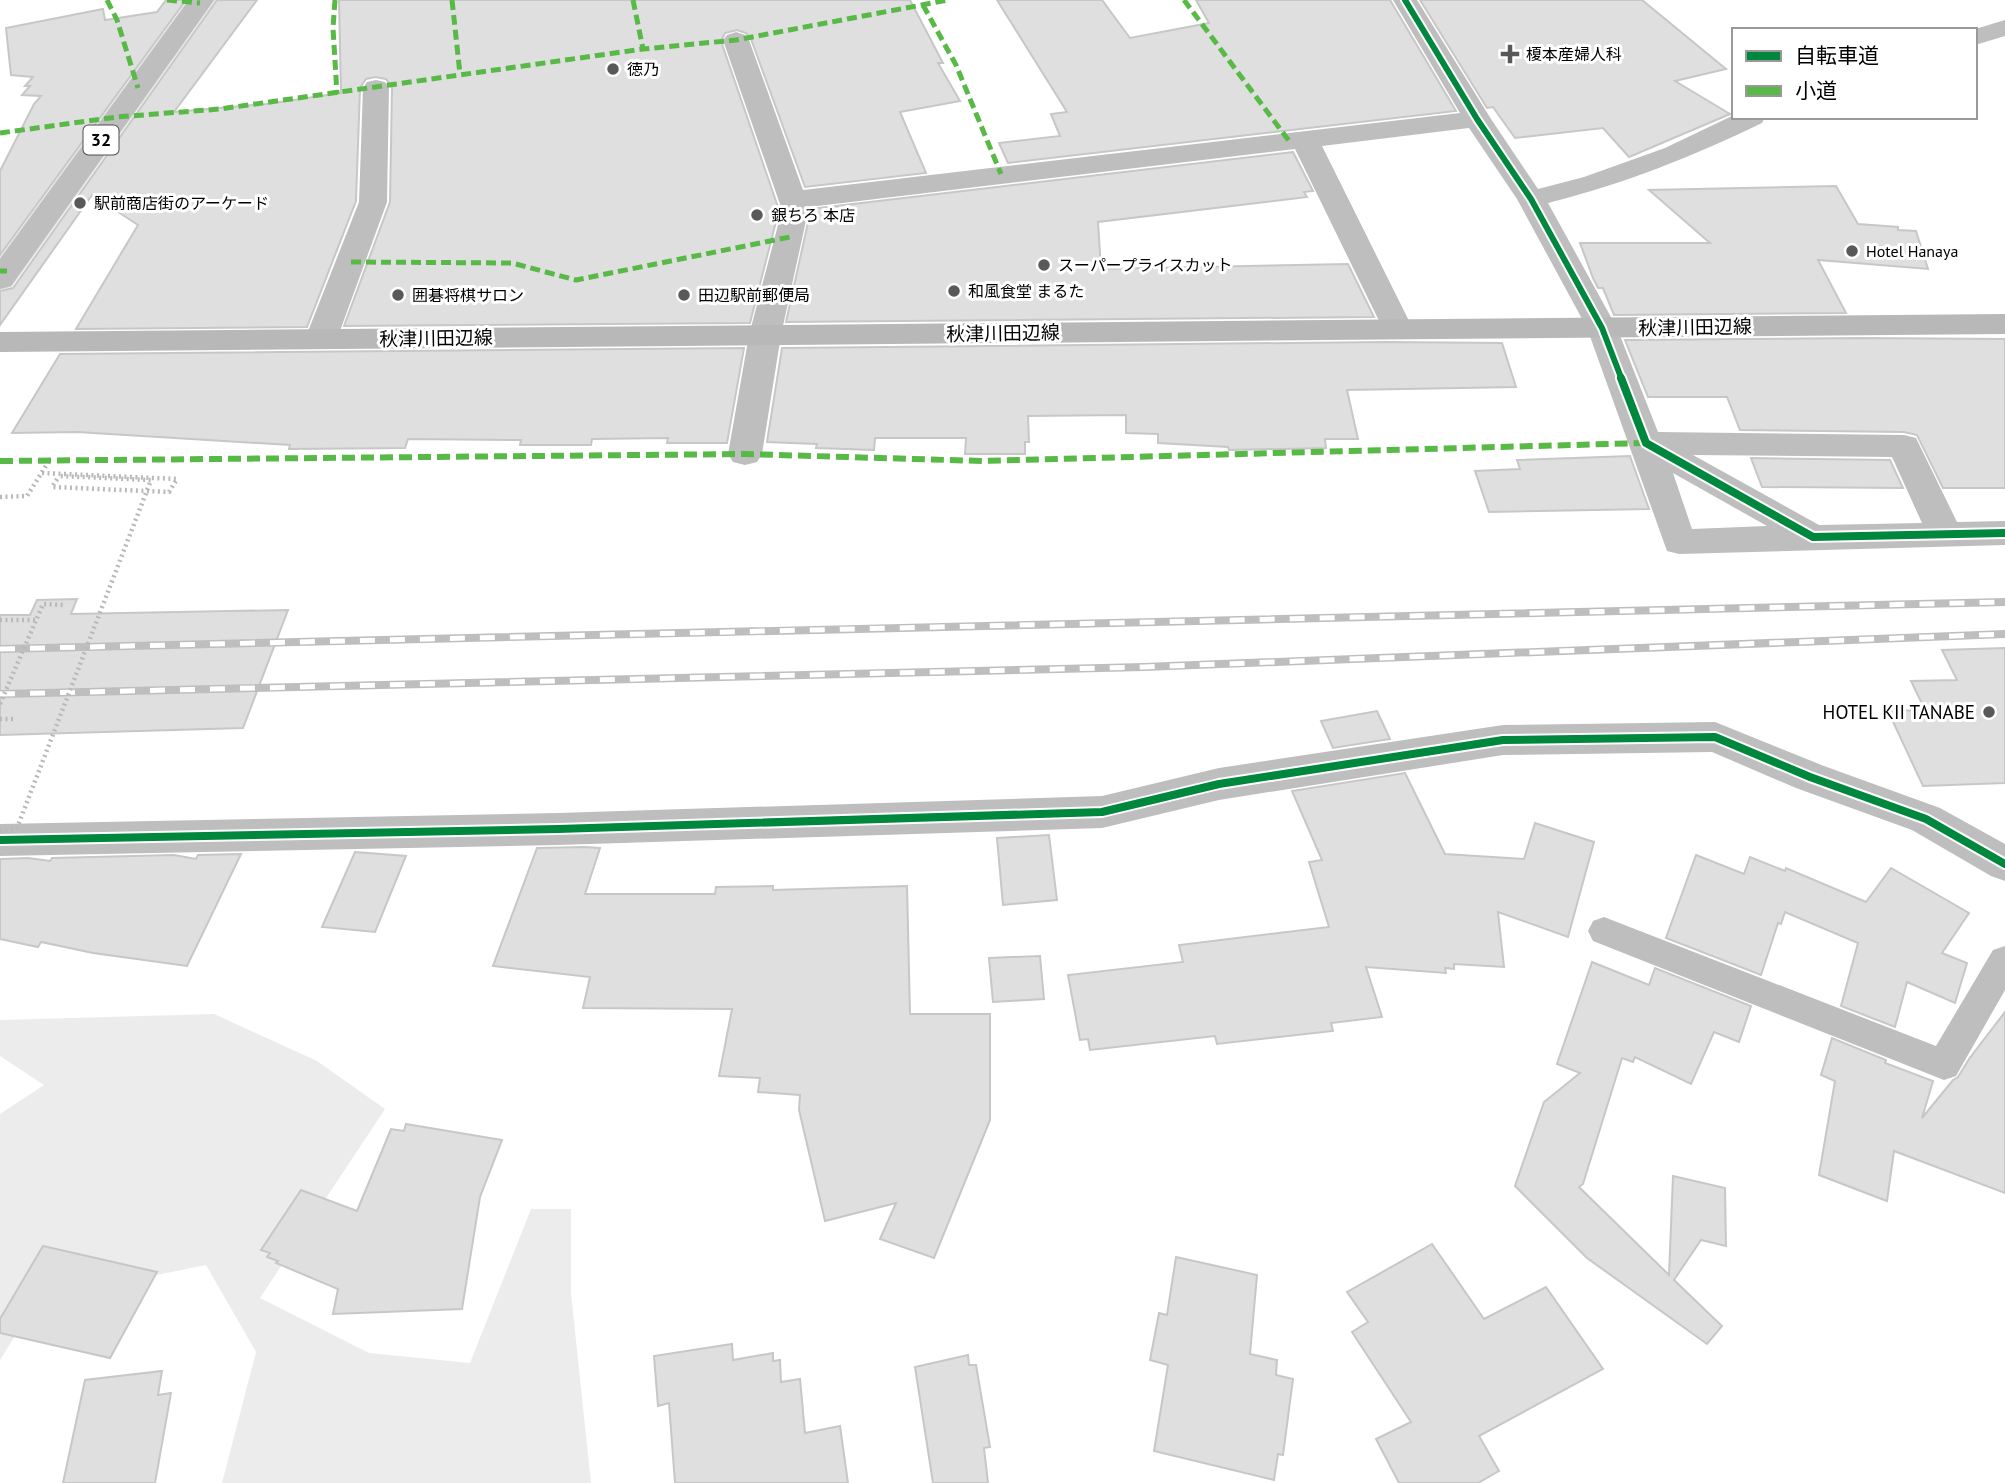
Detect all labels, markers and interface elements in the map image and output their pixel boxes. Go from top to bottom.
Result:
legend [1732,28,1977,119]
text: 自転車道 [1795,42,1879,69]
marker: 榎本産婦人科 [1500,44,1520,64]
place label: 榎本産婦人科 [1526,44,1622,64]
place label: 徳乃 [627,59,659,79]
marker: 徳乃 [605,61,621,77]
text: 小道 [1795,77,1837,104]
road number: 32 [84,125,119,154]
place label: 駅前商店街のアーケード [94,193,269,213]
marker: 駅前商店街のアーケード [72,195,88,211]
place label: 銀ちろ 本店 [771,205,855,225]
marker: 銀ちろ 本店 [749,207,765,223]
place label: Hotel Hanaya [1866,241,1958,261]
marker: Hotel Hanaya [1844,243,1860,259]
place label: スーパープライスカット [1058,255,1232,275]
marker: スーパープライスカット [1036,257,1052,273]
place label: 和風食堂 まるた [968,281,1084,301]
marker: 和風食堂 まるた [946,283,962,299]
place label: 囲碁将棋サロン [412,285,524,305]
place label: 田辺駅前郵便局 [698,285,810,305]
marker: 囲碁将棋サロン [390,287,406,303]
marker: 田辺駅前郵便局 [676,287,692,303]
street label: 秋津川田辺線 [1638,314,1752,340]
street label: 秋津川田辺線 [946,320,1060,346]
street label: 秋津川田辺線 [379,325,493,351]
place label: HOTEL KII TANABE [1823,700,1975,724]
marker: HOTEL KII TANABE [1981,704,1997,720]

